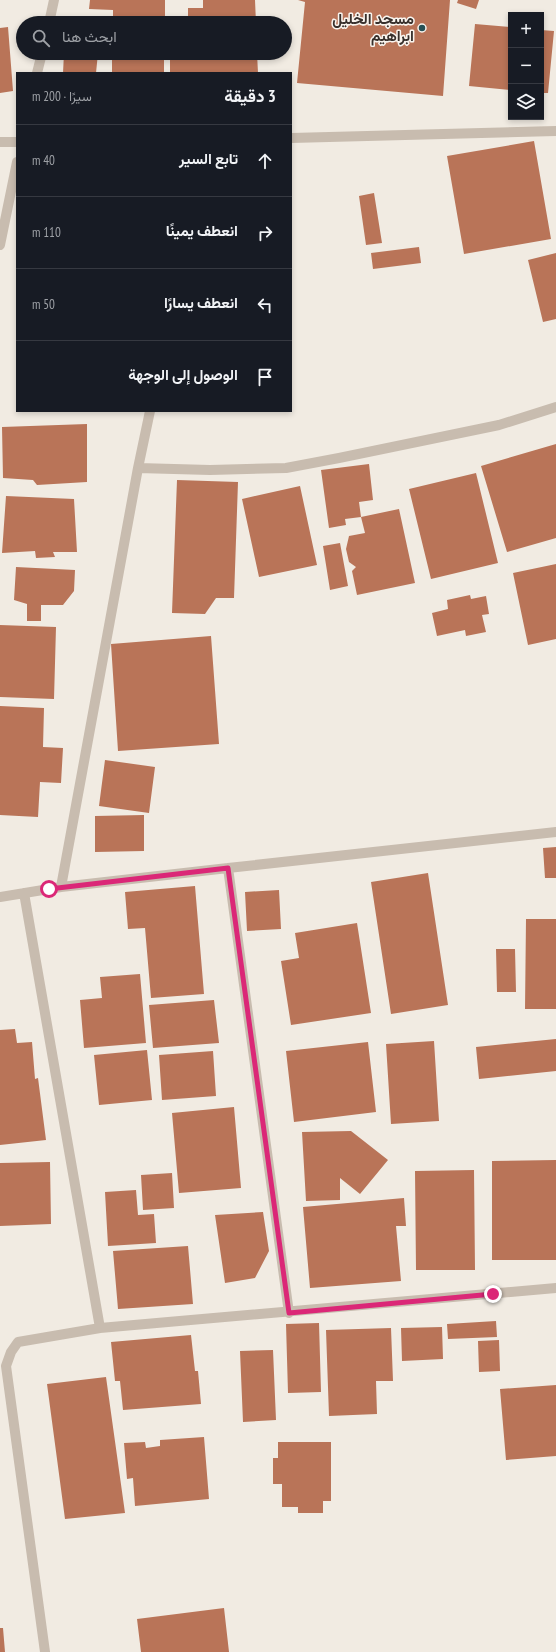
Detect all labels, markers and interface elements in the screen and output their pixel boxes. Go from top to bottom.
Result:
place label: مسجد الخليل ابراهيم [332,9,414,46]
map controls [508,12,544,120]
button: + [508,12,544,48]
search box [16,16,292,60]
marker: مسجد الخليل ابراهيم [417,23,427,33]
icon: search [30,27,52,49]
text: ابحث هنا [62,27,117,46]
button: − [508,48,544,84]
button: layers [508,84,544,120]
text: 3 دقيقة [224,85,276,107]
text: سيرًا · 200 m [32,88,92,105]
text: تابع السير [179,149,238,168]
icon: ahead [254,150,276,172]
text: 40 m [32,152,55,169]
text: انعطف يمينًا [166,221,238,240]
icon: right [254,222,276,244]
text: 110 m [32,224,61,241]
text: انعطف يسارًا [164,293,238,312]
icon: left [254,294,276,316]
text: 50 m [32,296,55,313]
text: الوصول إلى الوجهة [128,365,238,384]
icon: arrive [254,366,276,388]
route start [40,880,58,898]
route end [484,1285,502,1303]

